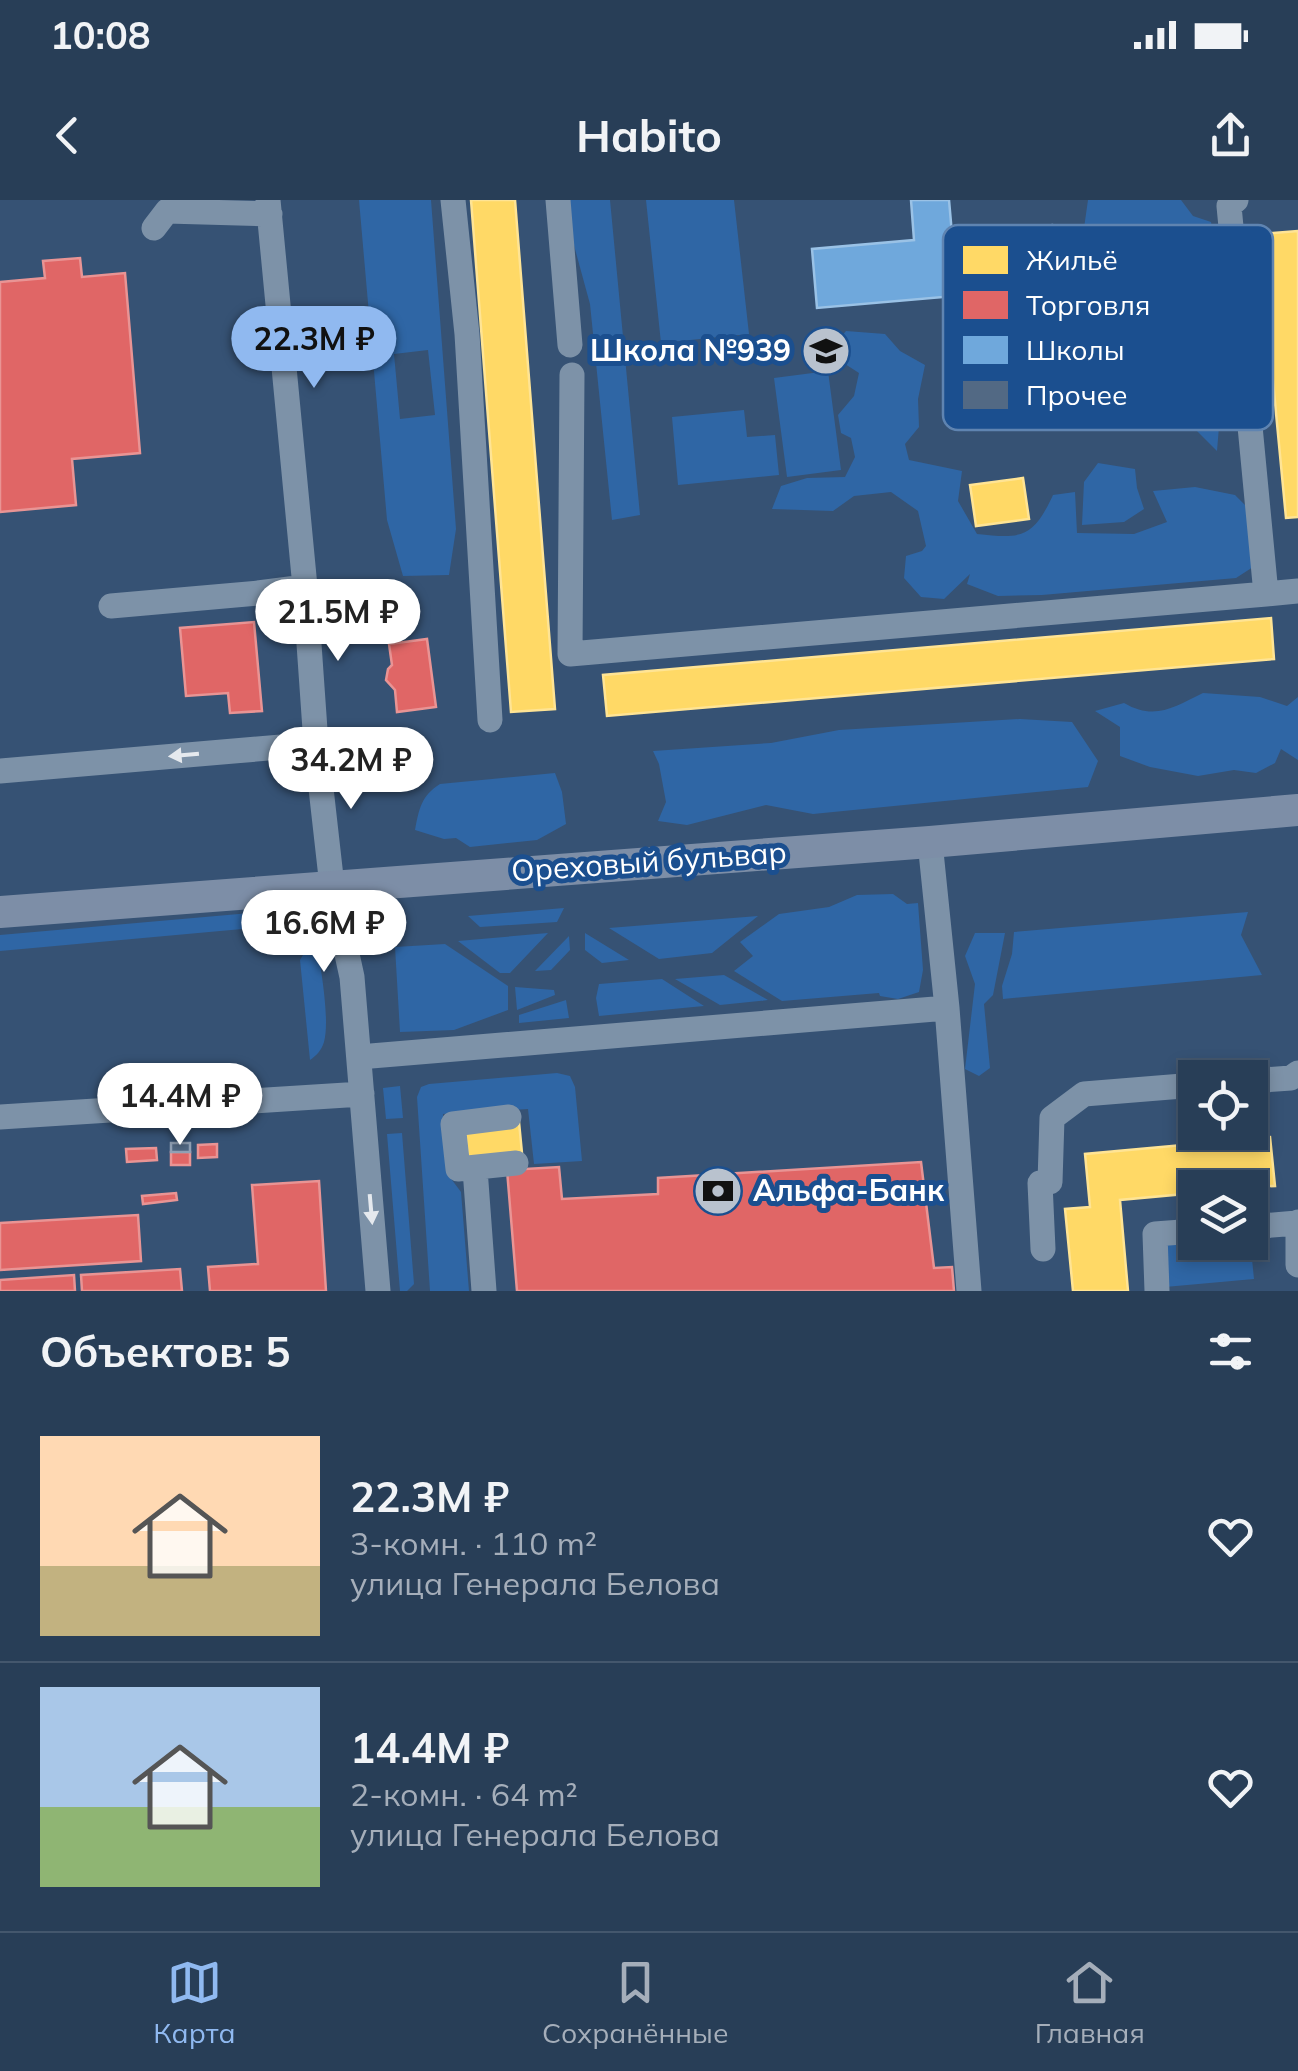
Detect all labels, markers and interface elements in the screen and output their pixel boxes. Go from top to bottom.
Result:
text: 10:08 [50,11,151,59]
text: Habito [576,107,722,163]
icon: back [40,108,95,163]
icon: share [1203,108,1258,163]
legend [943,225,1273,430]
text: Жильё [1026,242,1118,277]
text: Торговля [1026,287,1150,322]
pin: 22.3M ₽ [222,306,406,391]
text: 22.3M ₽ [253,318,375,358]
school or university icon: Школа №939 [800,325,852,377]
place label: Школа №939 [590,331,791,369]
text: Школы [1026,332,1125,367]
text: Прочее [1026,377,1128,412]
pin: 21.5M ₽ [246,579,430,664]
text: 21.5M ₽ [277,591,399,631]
pin: 34.2M ₽ [259,727,443,812]
text: 34.2M ₽ [290,739,412,779]
one-way arrow [168,748,200,764]
street label: Ореховый бульвар [510,832,788,890]
pin: 16.6M ₽ [232,890,416,975]
text: 16.6M ₽ [263,902,385,942]
map controls [1178,1060,1268,1260]
button: locate [1178,1060,1268,1150]
pin: 14.4M ₽ [88,1063,272,1148]
text: 14.4M ₽ [119,1075,241,1115]
bank icon: Альфа-Банк [692,1165,744,1217]
button: layers [1178,1170,1268,1260]
place label: Альфа-Банк [753,1171,945,1209]
one-way arrow [363,1194,379,1225]
icon: filters [1203,1324,1258,1379]
text: Объектов: 5 [40,1325,290,1378]
text: 22.3M ₽ [350,1470,509,1523]
icon: home [120,1476,240,1596]
icon: heart [1203,1509,1258,1564]
text: 3-комн. · 110 m² [350,1523,597,1563]
text: улица Генерала Белова [350,1563,720,1603]
text: 14.4M ₽ [350,1721,509,1774]
icon: home [120,1727,240,1847]
icon: heart [1203,1760,1258,1815]
text: 2-комн. · 64 m² [350,1774,578,1814]
text: улица Генерала Белова [350,1814,720,1854]
tab: Карта [153,1955,236,2050]
tab: Сохранённые [542,1955,728,2050]
tab: Главная [1035,1955,1145,2050]

